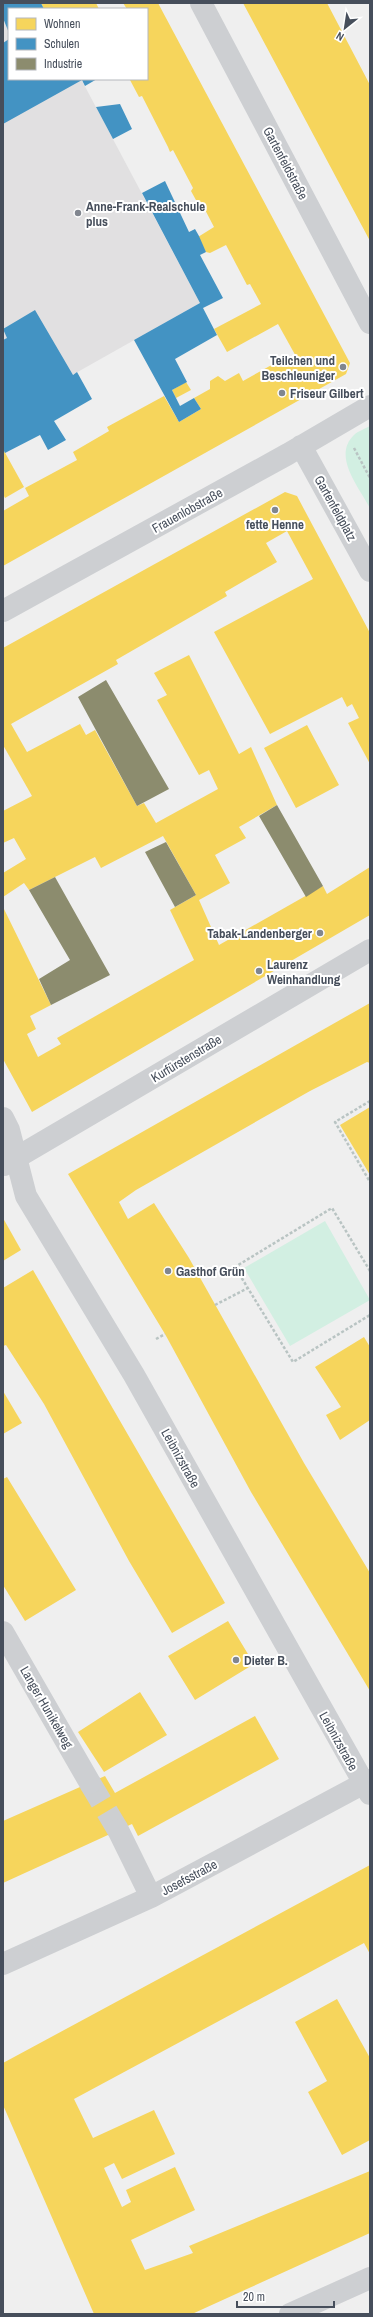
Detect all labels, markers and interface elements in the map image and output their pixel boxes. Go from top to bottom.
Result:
legend [8,8,148,80]
north arrow [325,8,365,48]
text: Wohnen [44,16,80,32]
text: N [334,29,346,44]
text: Schulen [44,36,80,52]
text: Industrie [44,56,82,72]
street label: Gartenfeldstraße [259,124,312,203]
place label: Anne-Frank-Realschule plus [86,198,205,230]
marker: Anne-Frank-Realschule plus [73,208,83,218]
place label: Teilchen und Beschleuniger [262,352,336,384]
marker: Teilchen und Beschleuniger [338,362,348,372]
place label: Friseur Gilbert [290,385,364,402]
marker: Friseur Gilbert [277,388,287,398]
street label: Gartenfeldplatz [311,473,361,544]
street label: Frauenlobstraße [149,484,226,537]
marker: fette Henne [270,505,280,515]
place label: fette Henne [246,516,304,533]
place label: Tabak-Landenberger [207,925,313,942]
marker: Tabak-Landenberger [315,928,325,938]
place label: Laurenz Weinhandlung [267,956,341,988]
marker: Laurenz Weinhandlung [254,966,264,976]
street label: Kurfürstenstraße [148,1031,225,1086]
place label: Gasthof Grün [176,1263,245,1280]
marker: Gasthof Grün [163,1266,173,1276]
street label: Leibnizstraße [157,1426,204,1491]
place label: Dieter B. [244,1652,288,1669]
marker: Dieter B. [231,1655,241,1665]
street label: Langer Hunikelweg [16,1663,77,1751]
street label: Leibnizstraße [315,1709,362,1774]
street label: Josefsstraße [158,1856,220,1899]
scale bar [237,2283,334,2309]
text: 20 m [243,2289,265,2305]

